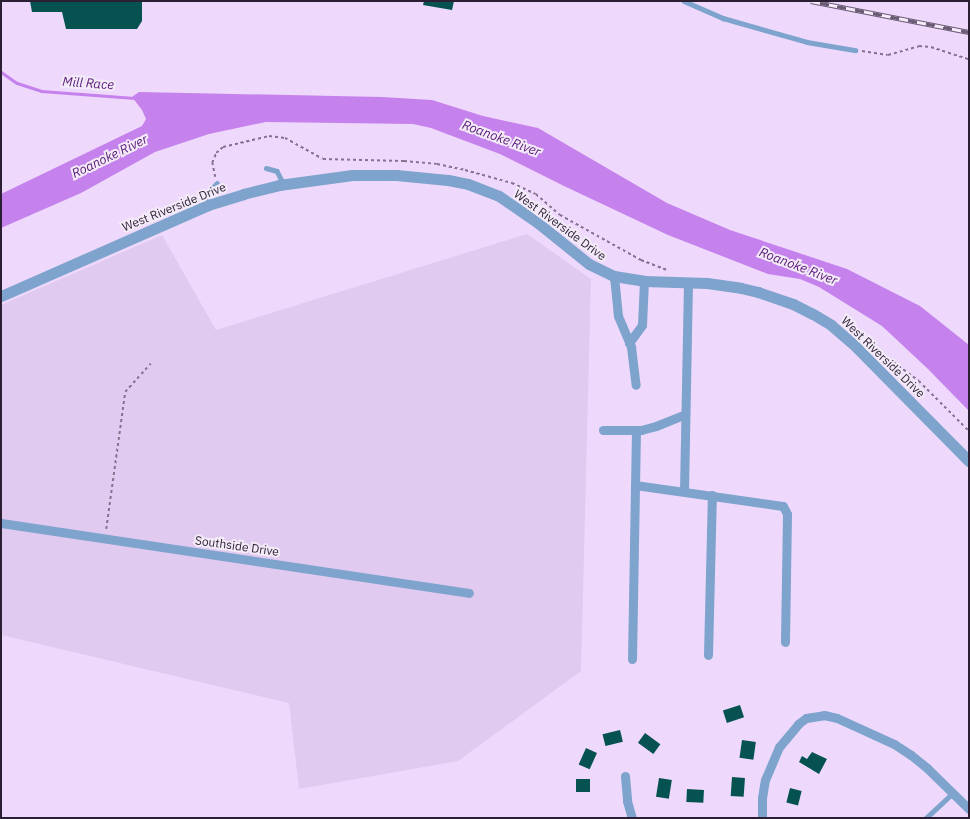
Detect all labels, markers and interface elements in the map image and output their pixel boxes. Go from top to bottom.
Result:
water label: Mill Race [62,74,114,94]
water label: Roanoke River [460,118,542,160]
water label: Roanoke River [70,132,150,182]
street label: West Riverside Drive [120,180,228,234]
street label: West Riverside Drive [511,187,609,263]
water label: Roanoke River [757,245,839,289]
street label: West Riverside Drive [838,313,928,401]
street label: Southside Drive [194,533,280,559]

